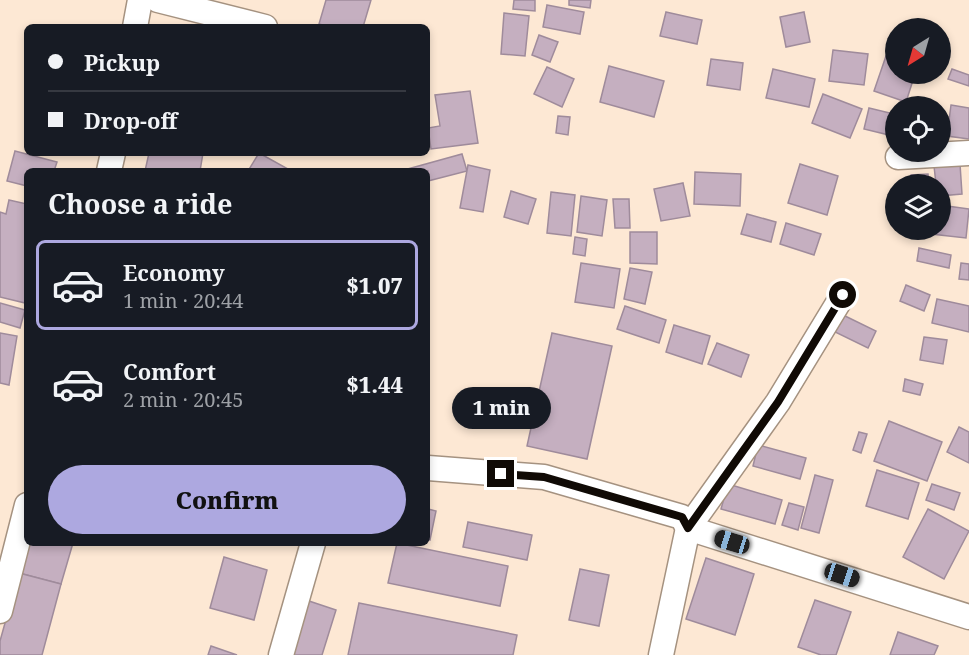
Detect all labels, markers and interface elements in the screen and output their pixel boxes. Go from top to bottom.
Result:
north arrow [885,18,951,84]
map controls [885,18,951,240]
text: Pickup [84,47,160,77]
button: locate [885,96,951,162]
text: Drop-off [84,105,177,135]
button: layers [885,174,951,240]
text: Choose a ride [48,185,233,222]
text: Economy [123,257,225,287]
icon: car [51,258,105,312]
text: $1.07 [346,270,403,300]
route start [829,281,856,308]
text: 1 min · 20:44 [123,287,243,314]
text: Comfort [123,356,216,386]
icon: car [51,357,105,411]
text: $1.44 [346,369,403,399]
text: 2 min · 20:45 [123,386,243,413]
callout: 1 min [452,387,550,429]
text: 1 min [473,394,530,421]
route end [487,460,514,487]
button: Confirm [48,465,406,534]
car [712,528,752,556]
car [822,561,862,589]

